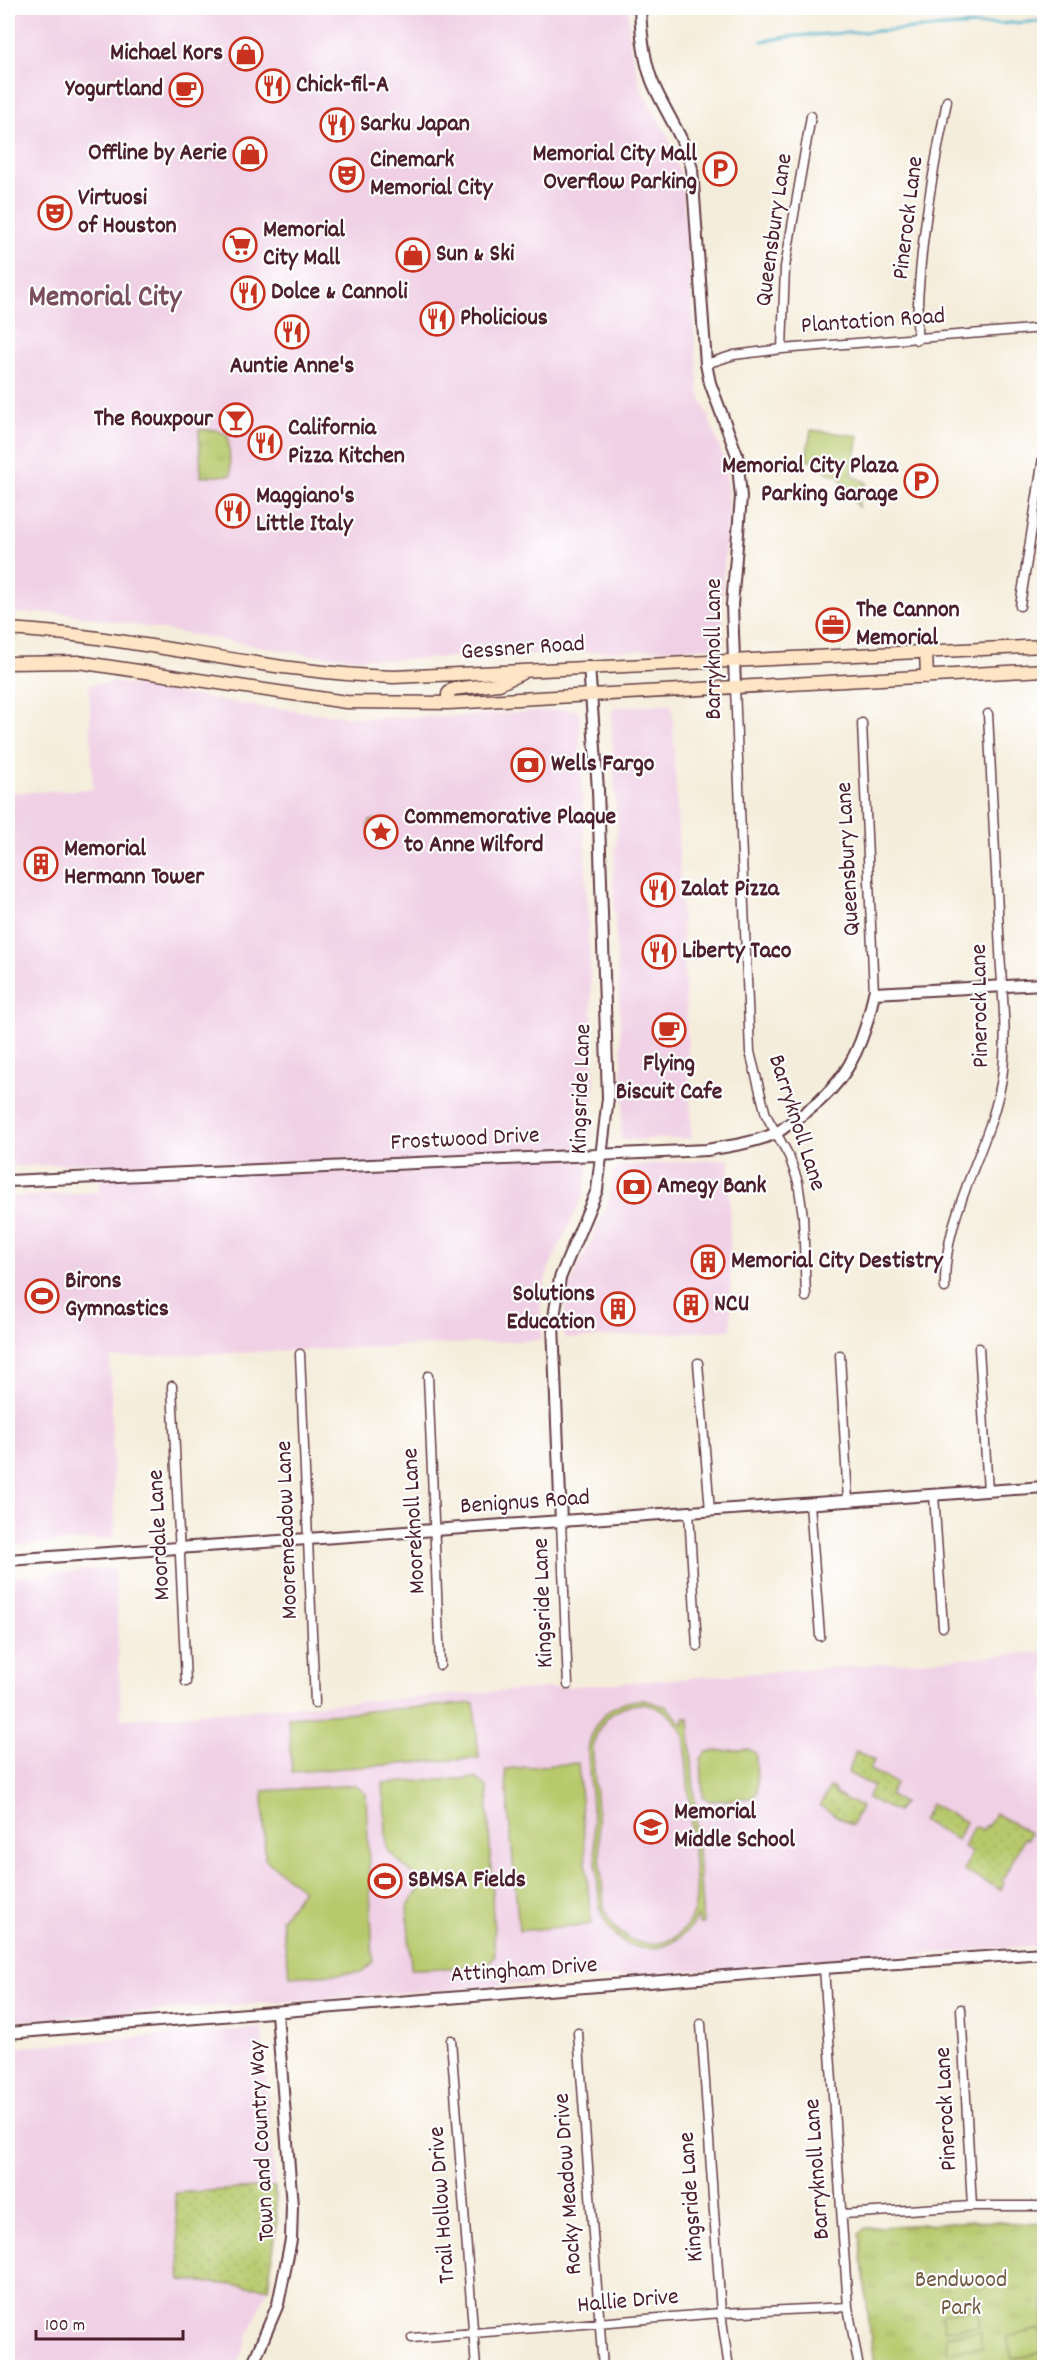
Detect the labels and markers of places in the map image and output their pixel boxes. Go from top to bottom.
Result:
shop icon: Michael Kors [228,36,264,72]
place label: Michael Kors [110,37,223,71]
restaurant icon: Chick-fil-A [255,68,291,104]
place label: Chick-fil-A [296,69,389,103]
cafe icon: Yogurtland [168,72,204,108]
place label: Yogurtland [65,73,163,107]
restaurant icon: Sarku Japan [319,107,355,143]
place label: Sarku Japan [360,108,470,142]
shop icon: Offline by Aerie [232,136,268,172]
place label: Offline by Aerie [88,137,227,171]
place label: Memorial City Mall Overflow Parking [532,138,697,200]
place label: Cinemark Memorial City [370,144,494,206]
parking icon: Memorial City Mall Overflow Parking [702,151,738,187]
theatre icon: Cinemark Memorial City [329,157,365,193]
place label: Virtuosi of Houston [78,182,177,244]
theatre icon: Virtuosi of Houston [37,195,73,231]
place label: Memorial City Mall [263,214,345,276]
supermarket icon: Memorial City Mall [222,227,258,263]
shop icon: Sun & Ski [395,237,431,273]
place label: Sun & Ski [436,238,515,272]
restaurant icon: Dolce & Cannoli [230,275,266,311]
place label: Dolce & Cannoli [271,276,408,310]
restaurant icon: Pholicious [419,301,455,337]
place label: Pholicious [460,302,548,336]
restaurant icon: Auntie Anne's [274,314,310,350]
place label: Auntie Anne's [230,350,354,384]
bar icon: The Rouxpour [218,402,254,438]
place label: The Rouxpour [94,403,214,437]
place label: California Pizza Kitchen [288,412,405,474]
restaurant icon: California Pizza Kitchen [247,425,283,461]
place label: Memorial City Plaza Parking Garage [722,450,899,512]
parking icon: Memorial City Plaza Parking Garage [903,463,939,499]
place label: Maggiano's Little Italy [256,480,355,542]
restaurant icon: Maggiano's Little Italy [215,493,251,529]
place label: The Cannon Memorial [856,594,960,656]
office icon: The Cannon Memorial [815,607,851,643]
bank icon: Wells Fargo [510,747,546,783]
place label: Wells Fargo [551,748,655,782]
place label: Commemorative Plaque to Anne Wilford [404,801,617,863]
place icon: Commemorative Plaque to Anne Wilford [363,814,399,850]
place label: Memorial Hermann Tower [64,833,205,895]
building icon: Memorial Hermann Tower [23,846,59,882]
restaurant icon: Zalat Pizza [640,872,676,908]
place label: Zalat Pizza [681,873,780,907]
restaurant icon: Liberty Taco [641,934,677,970]
place label: Liberty Taco [682,935,792,969]
cafe icon: Flying Biscuit Cafe [651,1012,687,1048]
place label: Flying Biscuit Cafe [616,1048,723,1110]
bank icon: Amegy Bank [616,1169,652,1205]
place label: Amegy Bank [657,1170,767,1204]
building icon: Memorial City Destistry [690,1244,726,1280]
place label: Memorial City Destistry [731,1245,944,1279]
place label: Birons Gymnastics [65,1265,169,1327]
sports icon: Birons Gymnastics [24,1278,60,1314]
place label: Solutions Education [507,1278,595,1340]
building icon: NCU [673,1287,709,1323]
place label: NCU [714,1288,749,1322]
building icon: Solutions Education [600,1291,636,1327]
place label: Memorial Middle School [674,1796,795,1858]
school or university icon: Memorial Middle School [633,1809,669,1845]
sports icon: SBMSA Fields [367,1863,403,1899]
place label: SBMSA Fields [408,1864,526,1898]

